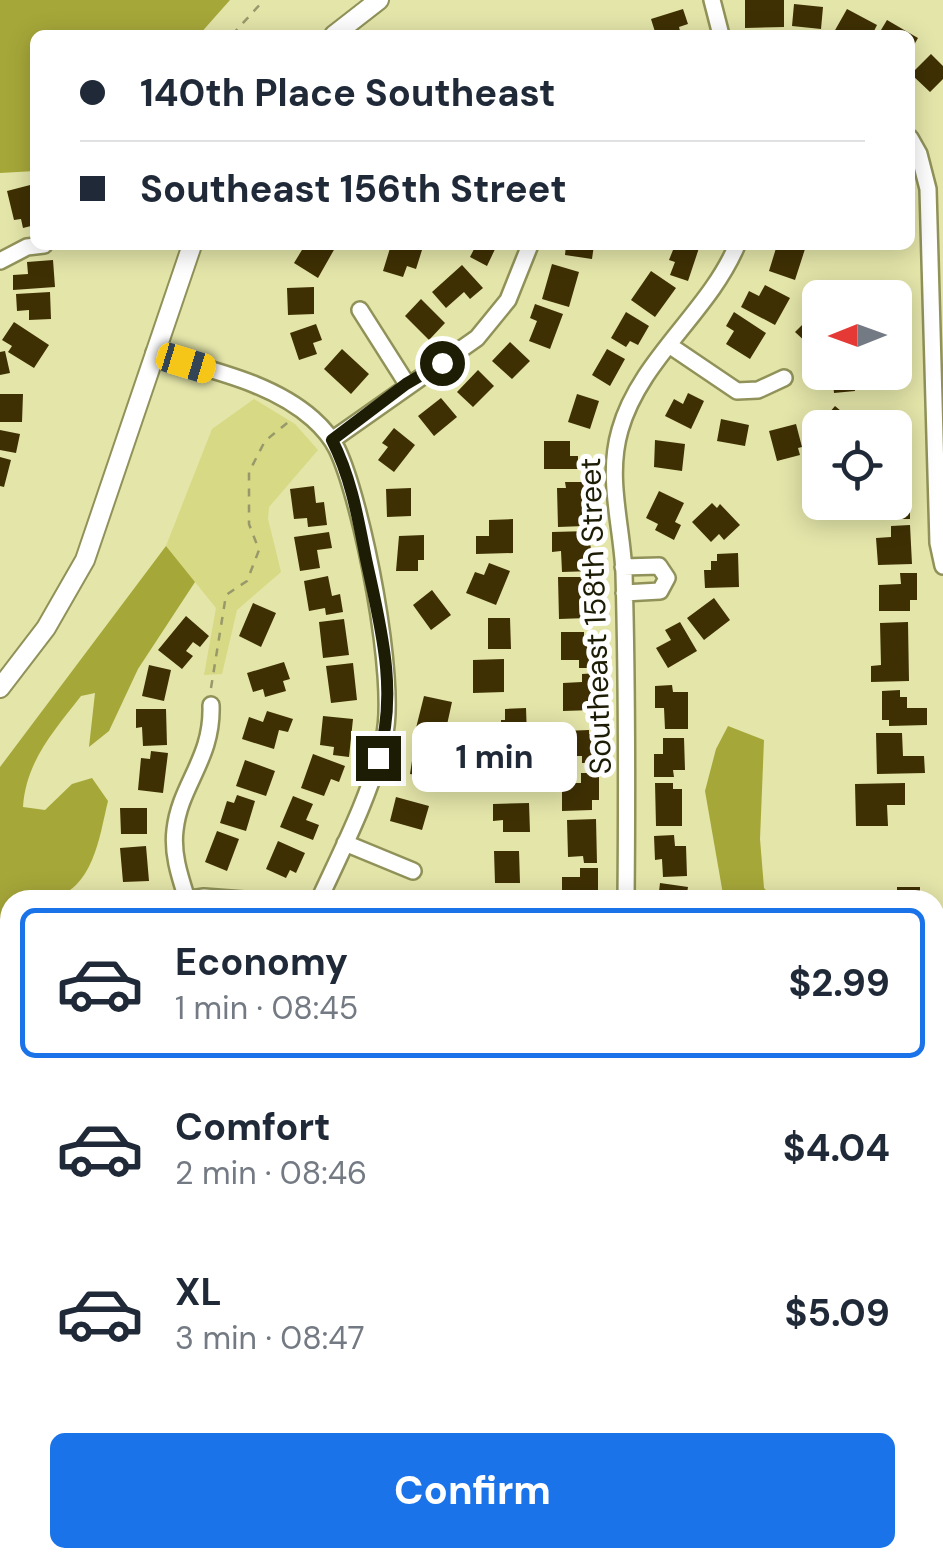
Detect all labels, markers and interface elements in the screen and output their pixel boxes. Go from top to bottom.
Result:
text: 140th Place Southeast [140,68,556,118]
text: Southeast 156th Street [140,164,567,214]
north arrow [802,280,912,390]
map controls [802,280,912,520]
car [153,340,219,386]
route start [420,341,465,386]
button: locate [802,410,912,520]
street label: Southeast 158th Street [570,457,620,775]
callout: 1 min [413,723,578,793]
route end [356,736,401,781]
text: 1 min [456,736,533,778]
text: Economy [175,937,348,987]
icon: car [55,938,145,1028]
text: $2.99 [788,958,890,1008]
text: 1 min · 08:45 [175,987,358,1029]
text: Comfort [175,1102,331,1152]
icon: car [55,1103,145,1193]
text: $4.04 [783,1123,890,1173]
text: 2 min · 08:46 [175,1152,367,1194]
text: XL [175,1267,222,1317]
icon: car [55,1268,145,1358]
text: $5.09 [784,1288,890,1338]
text: 3 min · 08:47 [175,1317,365,1359]
button: Confirm [50,1433,895,1548]

